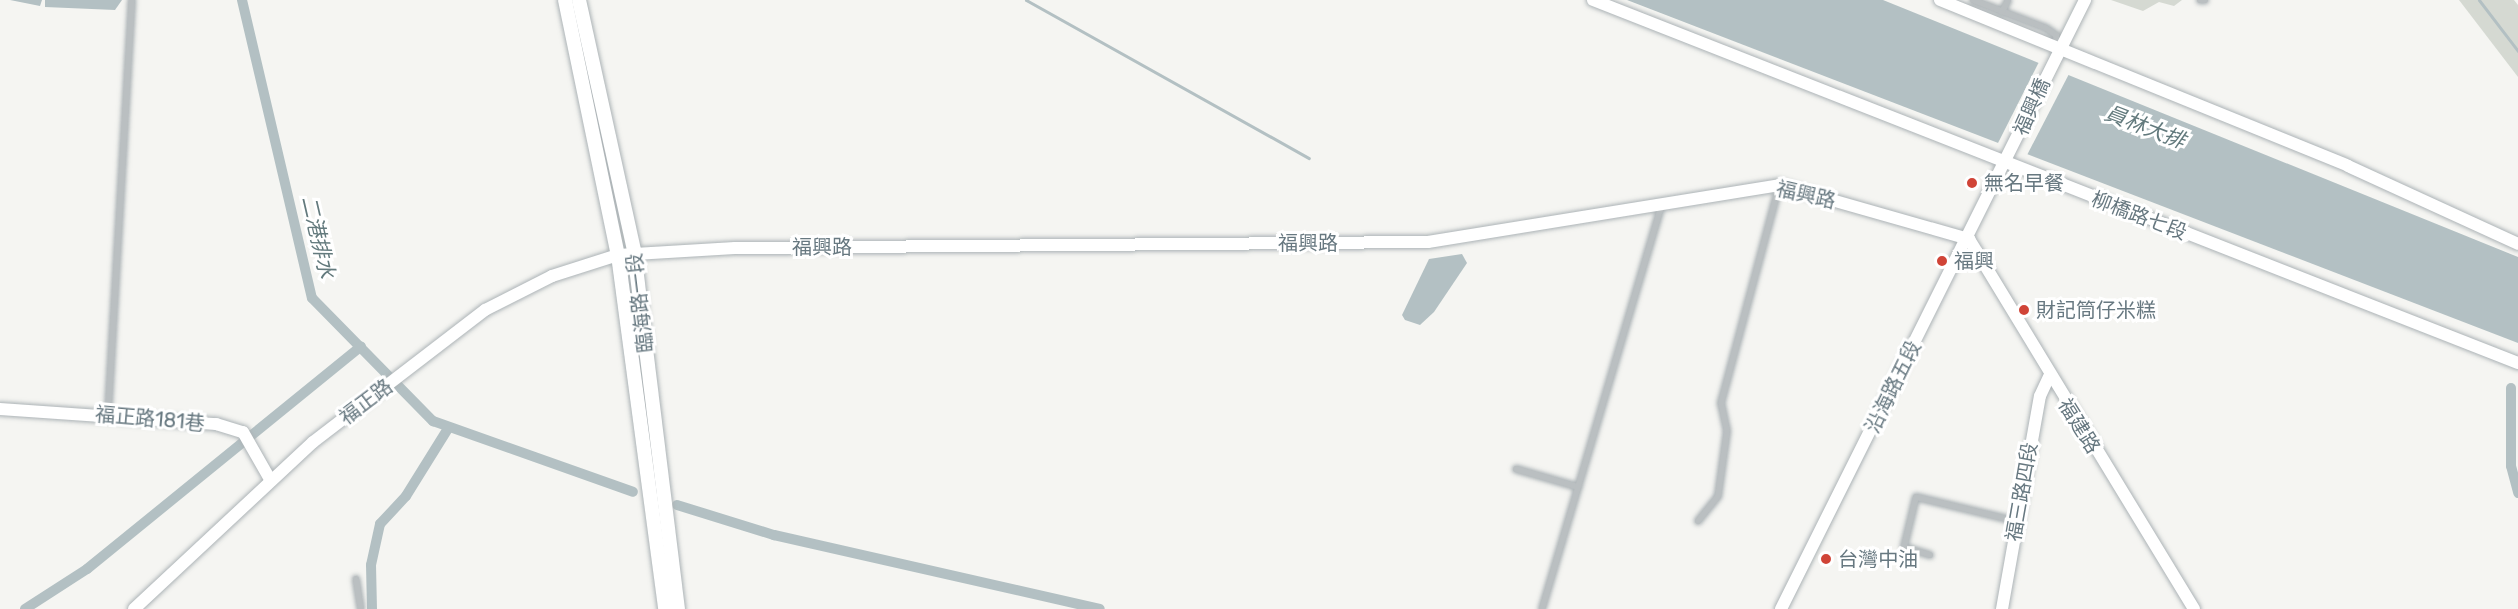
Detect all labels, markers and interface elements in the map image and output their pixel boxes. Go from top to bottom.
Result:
street label: 福興橋 [2009,75,2055,139]
water label: 員林大排 [2101,100,2189,154]
place label: 無名早餐 [1984,171,2064,195]
marker: 無名早餐 [1965,176,1979,190]
street label: 福興路 [1774,177,1838,213]
street label: 柳橋路七段 [2088,187,2190,245]
water label: 二港排水 [296,193,340,281]
street label: 福興路 [1278,231,1338,255]
street label: 福興路 [792,235,852,259]
place label: 福興 [1954,249,1994,273]
street label: 臨海路一段 [622,252,658,354]
marker: 福興 [1935,254,1949,268]
place label: 財記筒仔米糕 [2036,298,2156,322]
marker: 財記筒仔米糕 [2017,303,2031,317]
street label: 沿海路五段 [1860,337,1926,437]
street label: 福正路 [335,374,397,430]
street label: 福建路 [2053,394,2105,458]
street label: 福正路181巷 [94,402,206,436]
street label: 福三路四段 [2001,441,2043,543]
place label: 台灣中油 [1838,547,1918,571]
marker: 台灣中油 [1819,552,1833,566]

